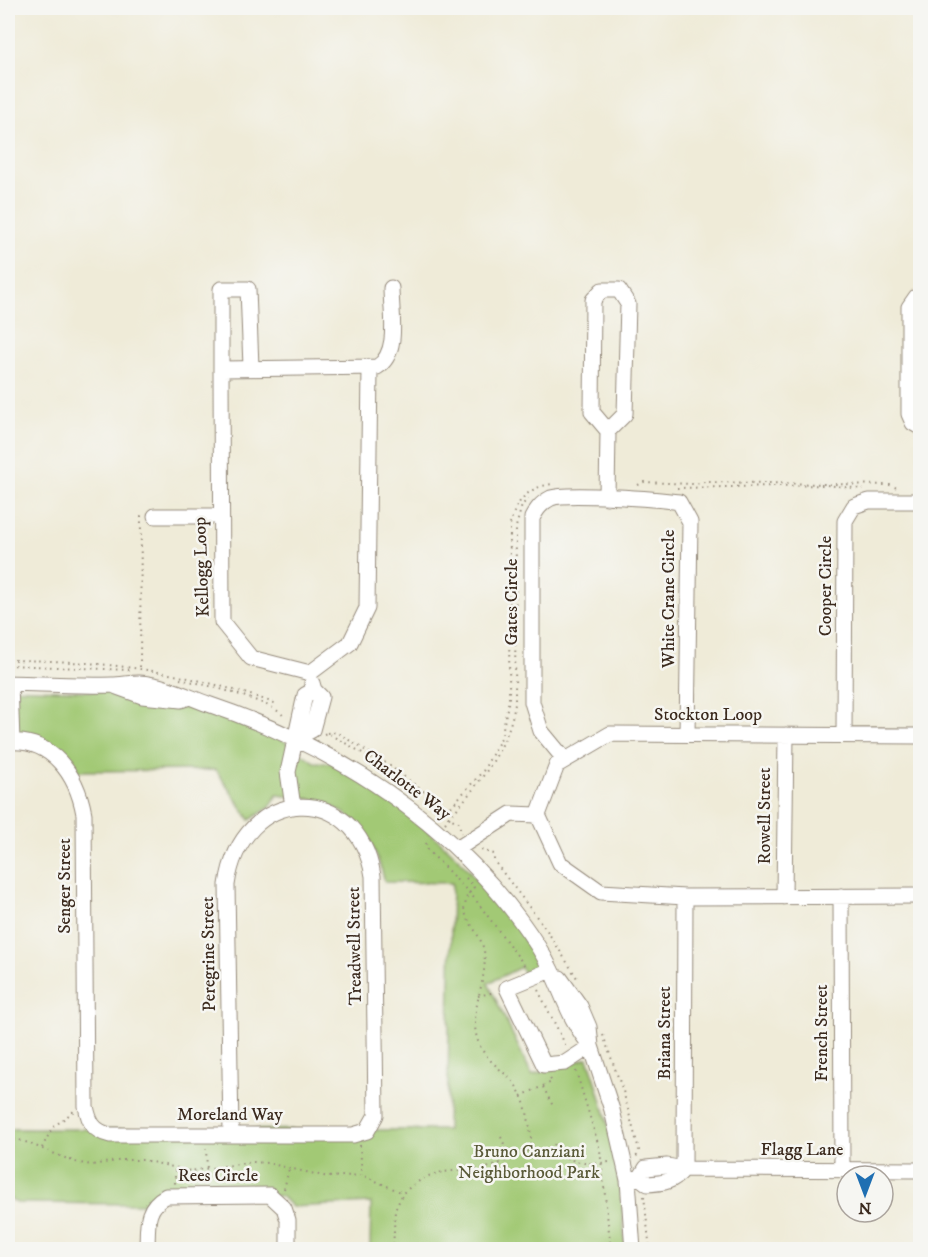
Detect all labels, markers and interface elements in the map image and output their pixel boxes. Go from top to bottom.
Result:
street label: Kellogg Loop [189,516,215,618]
street label: White Crane Circle [658,530,680,669]
street label: Cooper Circle [815,536,837,636]
street label: Gates Circle [501,558,523,646]
street label: Stockton Loop [654,704,762,726]
street label: Charlotte Way [359,745,456,825]
street label: Rowell Street [754,767,776,864]
street label: Senger Street [54,838,76,934]
street label: Treadwell Street [343,886,367,1006]
street label: Peregrine Street [197,896,221,1012]
street label: French Street [811,984,833,1082]
street label: Briana Street [654,986,676,1080]
street label: Moreland Way [177,1104,283,1126]
street label: Flagg Lane [761,1139,843,1161]
park label: Bruno Canziani Neighborhood Park [458,1141,600,1184]
north arrow [835,1164,895,1224]
street label: Rees Circle [178,1165,258,1187]
text: N [858,1198,872,1218]

